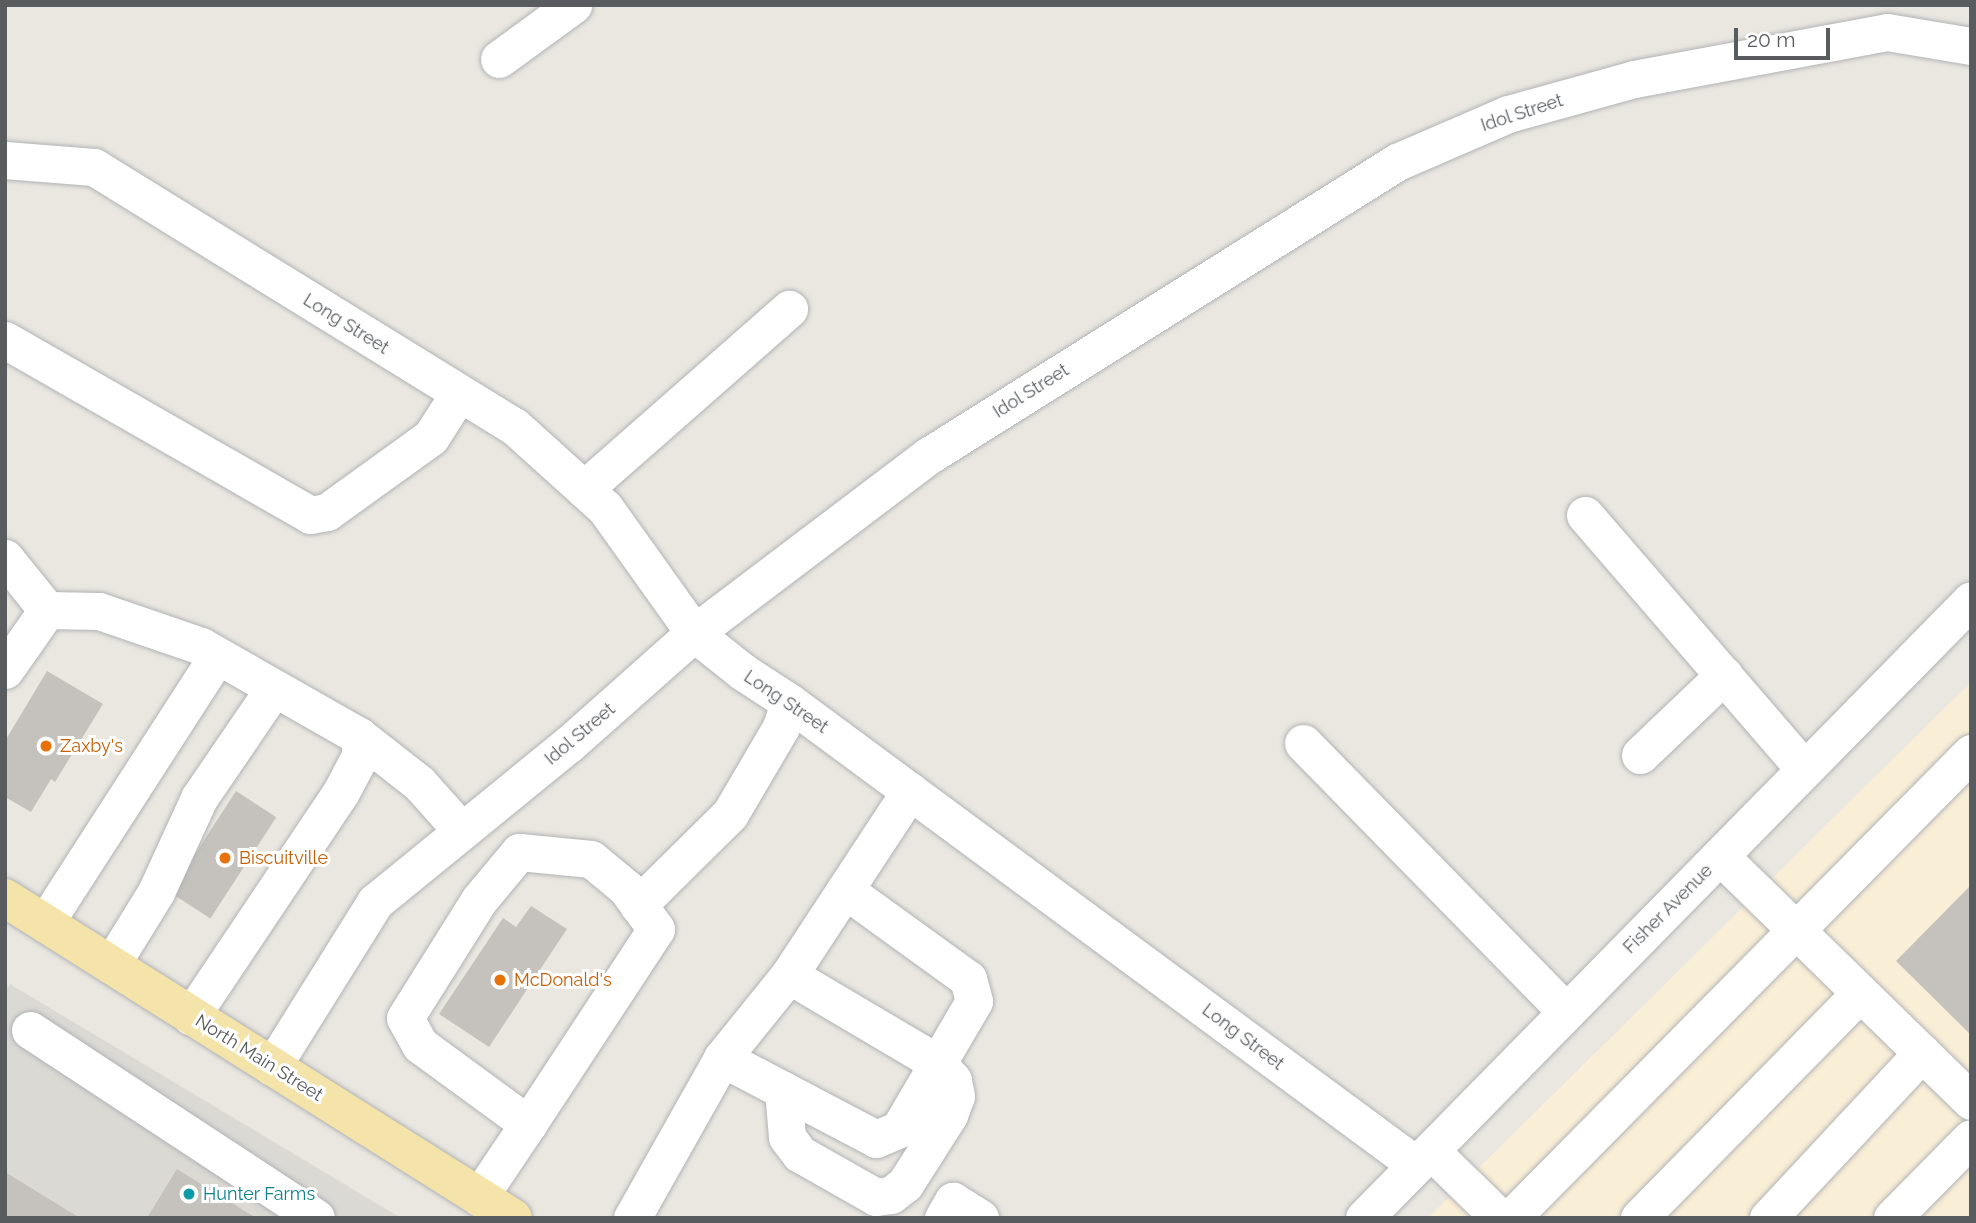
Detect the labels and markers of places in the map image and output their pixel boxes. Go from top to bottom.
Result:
place label: Zaxby's [60,735,123,757]
marker: Zaxby's [38,738,54,754]
place label: Biscuitville [239,847,328,869]
marker: Biscuitville [217,850,233,866]
place label: McDonald's [514,969,612,991]
marker: McDonald's [492,972,508,988]
place label: Hunter Farms [203,1183,316,1205]
marker: Hunter Farms [181,1186,197,1202]

